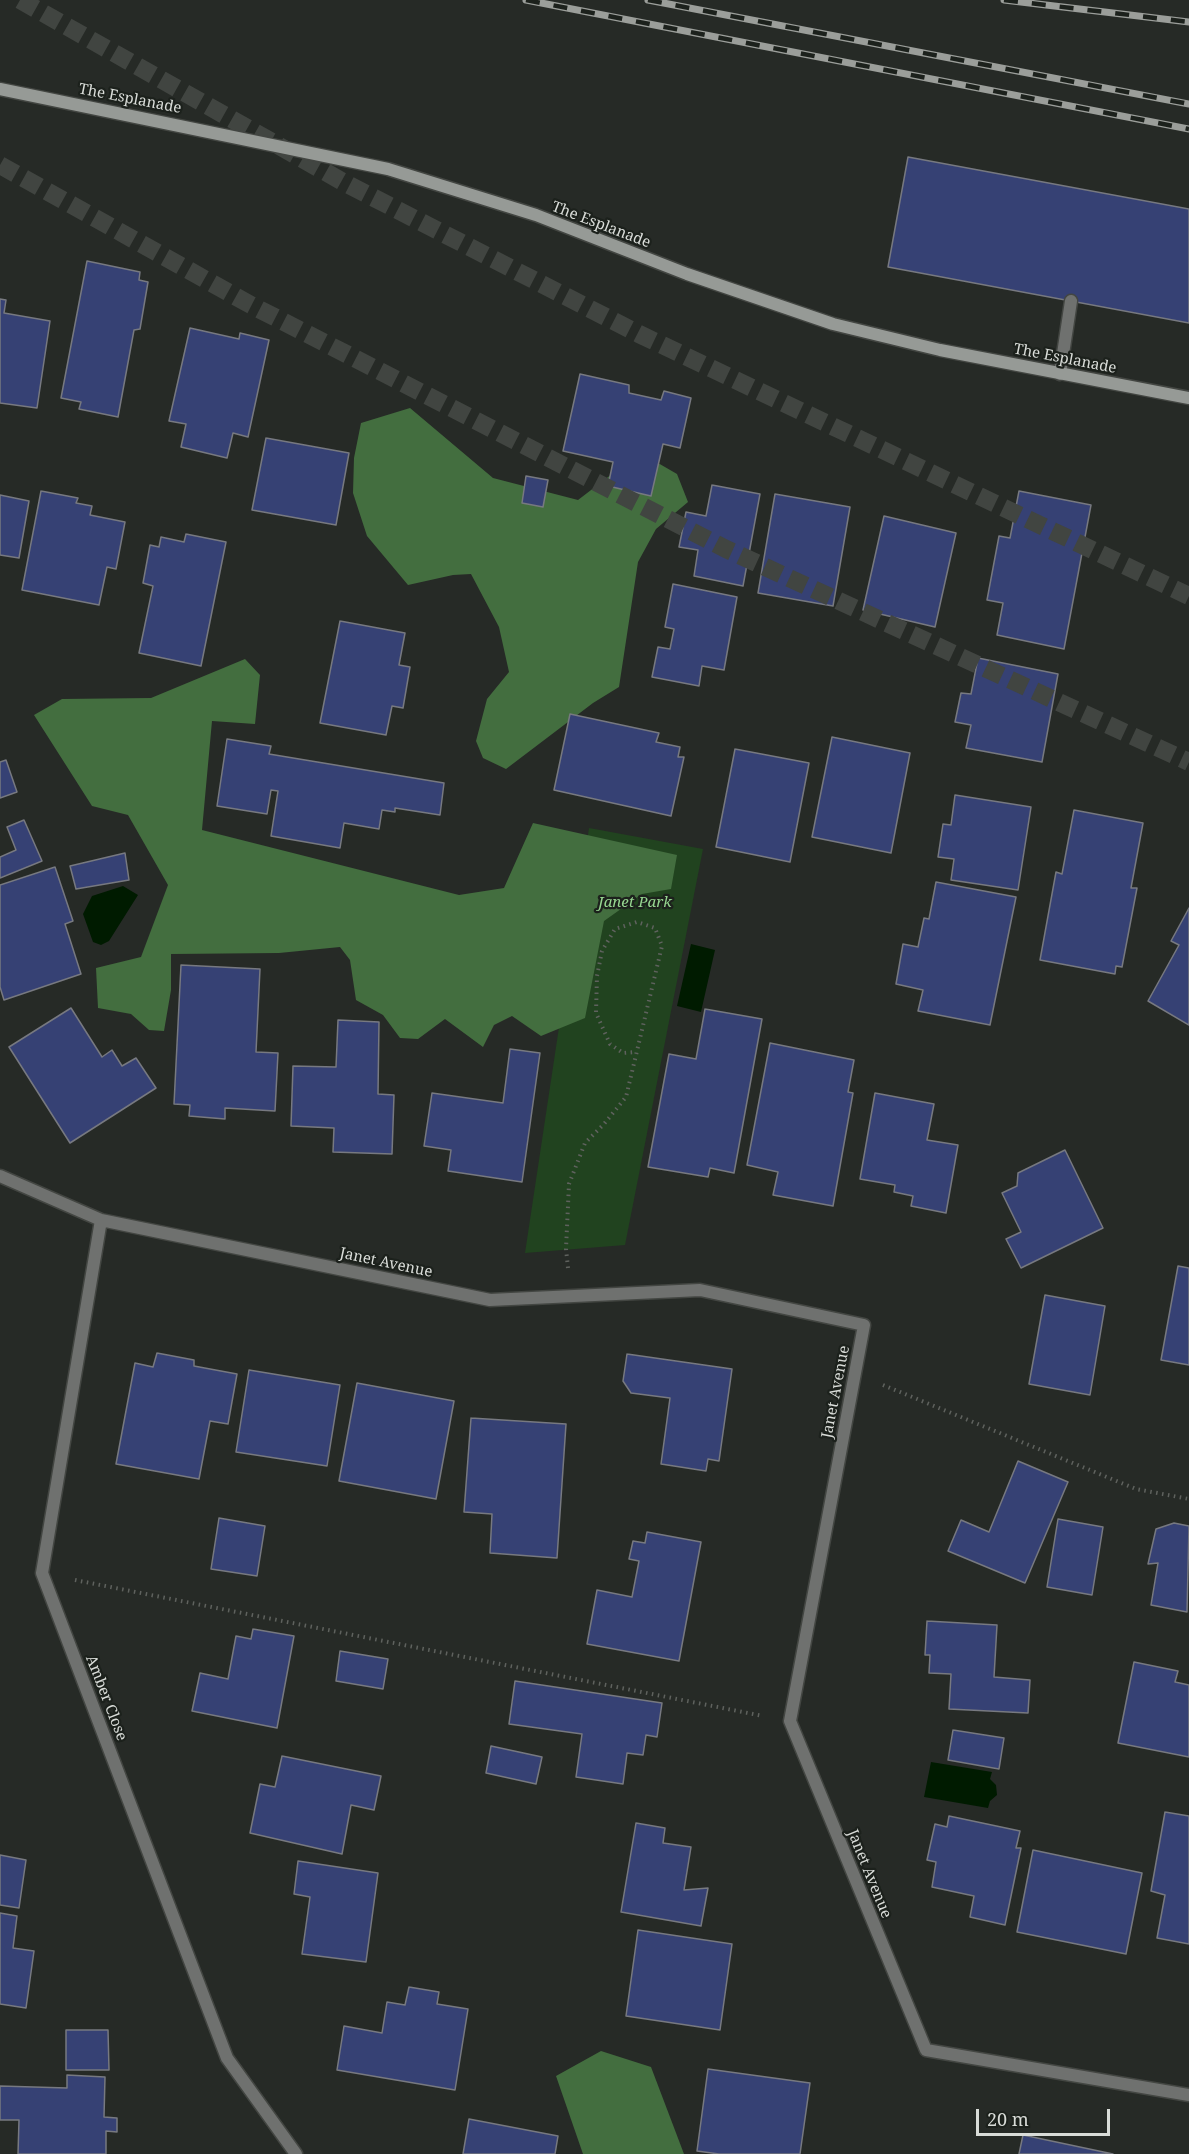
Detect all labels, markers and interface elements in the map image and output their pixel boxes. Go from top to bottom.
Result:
street label: The Esplanade [77,80,183,118]
street label: The Esplanade [549,198,653,252]
street label: The Esplanade [1012,340,1118,378]
park label: Janet Park [598,894,672,912]
street label: Janet Avenue [338,1244,434,1282]
street label: Janet Avenue [818,1344,854,1440]
street label: Amber Close [81,1653,131,1743]
street label: Janet Avenue [843,1827,895,1921]
scale bar [979,2097,1112,2135]
text: 20 m [987,2107,1029,2131]

